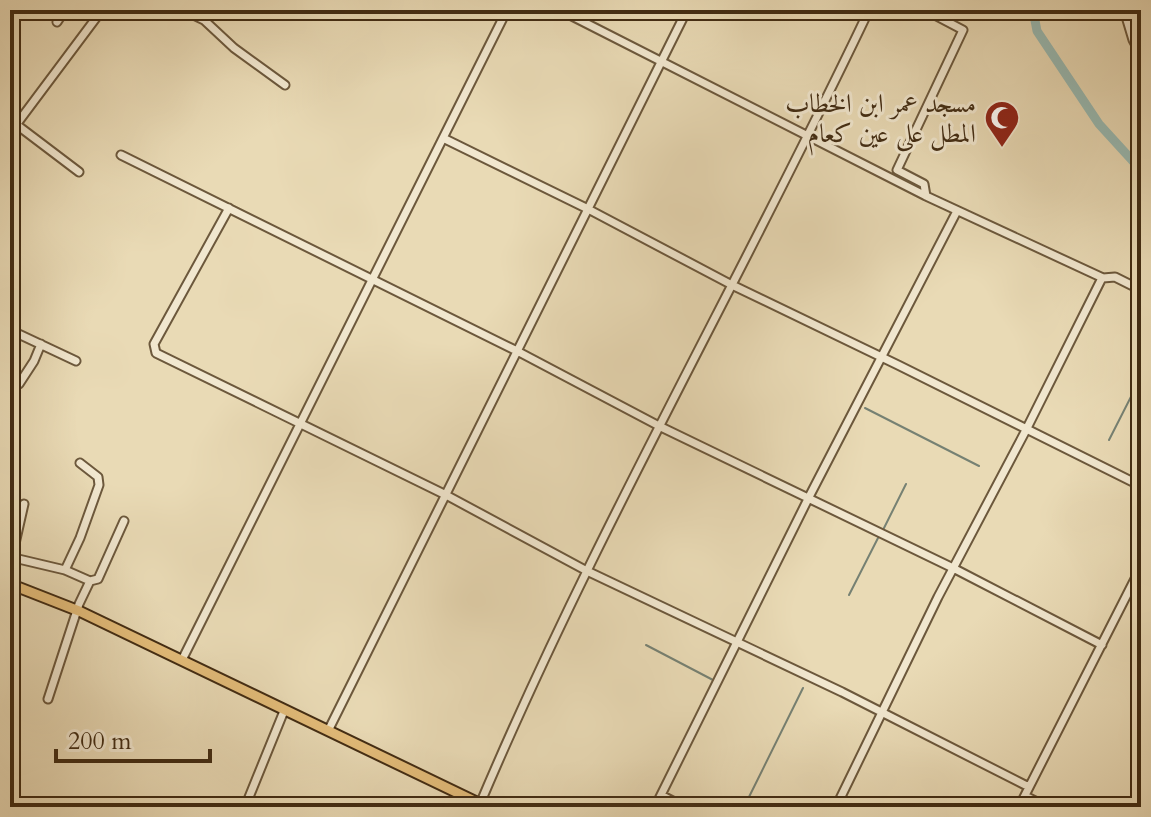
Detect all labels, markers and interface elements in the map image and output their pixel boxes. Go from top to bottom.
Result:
place label: مسجد عمر ابن الخطاب المطل على عين كعام [785,86,976,156]
mosque icon: مسجد عمر ابن الخطاب المطل على عين كعام [983,99,1021,149]
scale bar [56,713,210,763]
text: 200 m [68,725,132,758]

